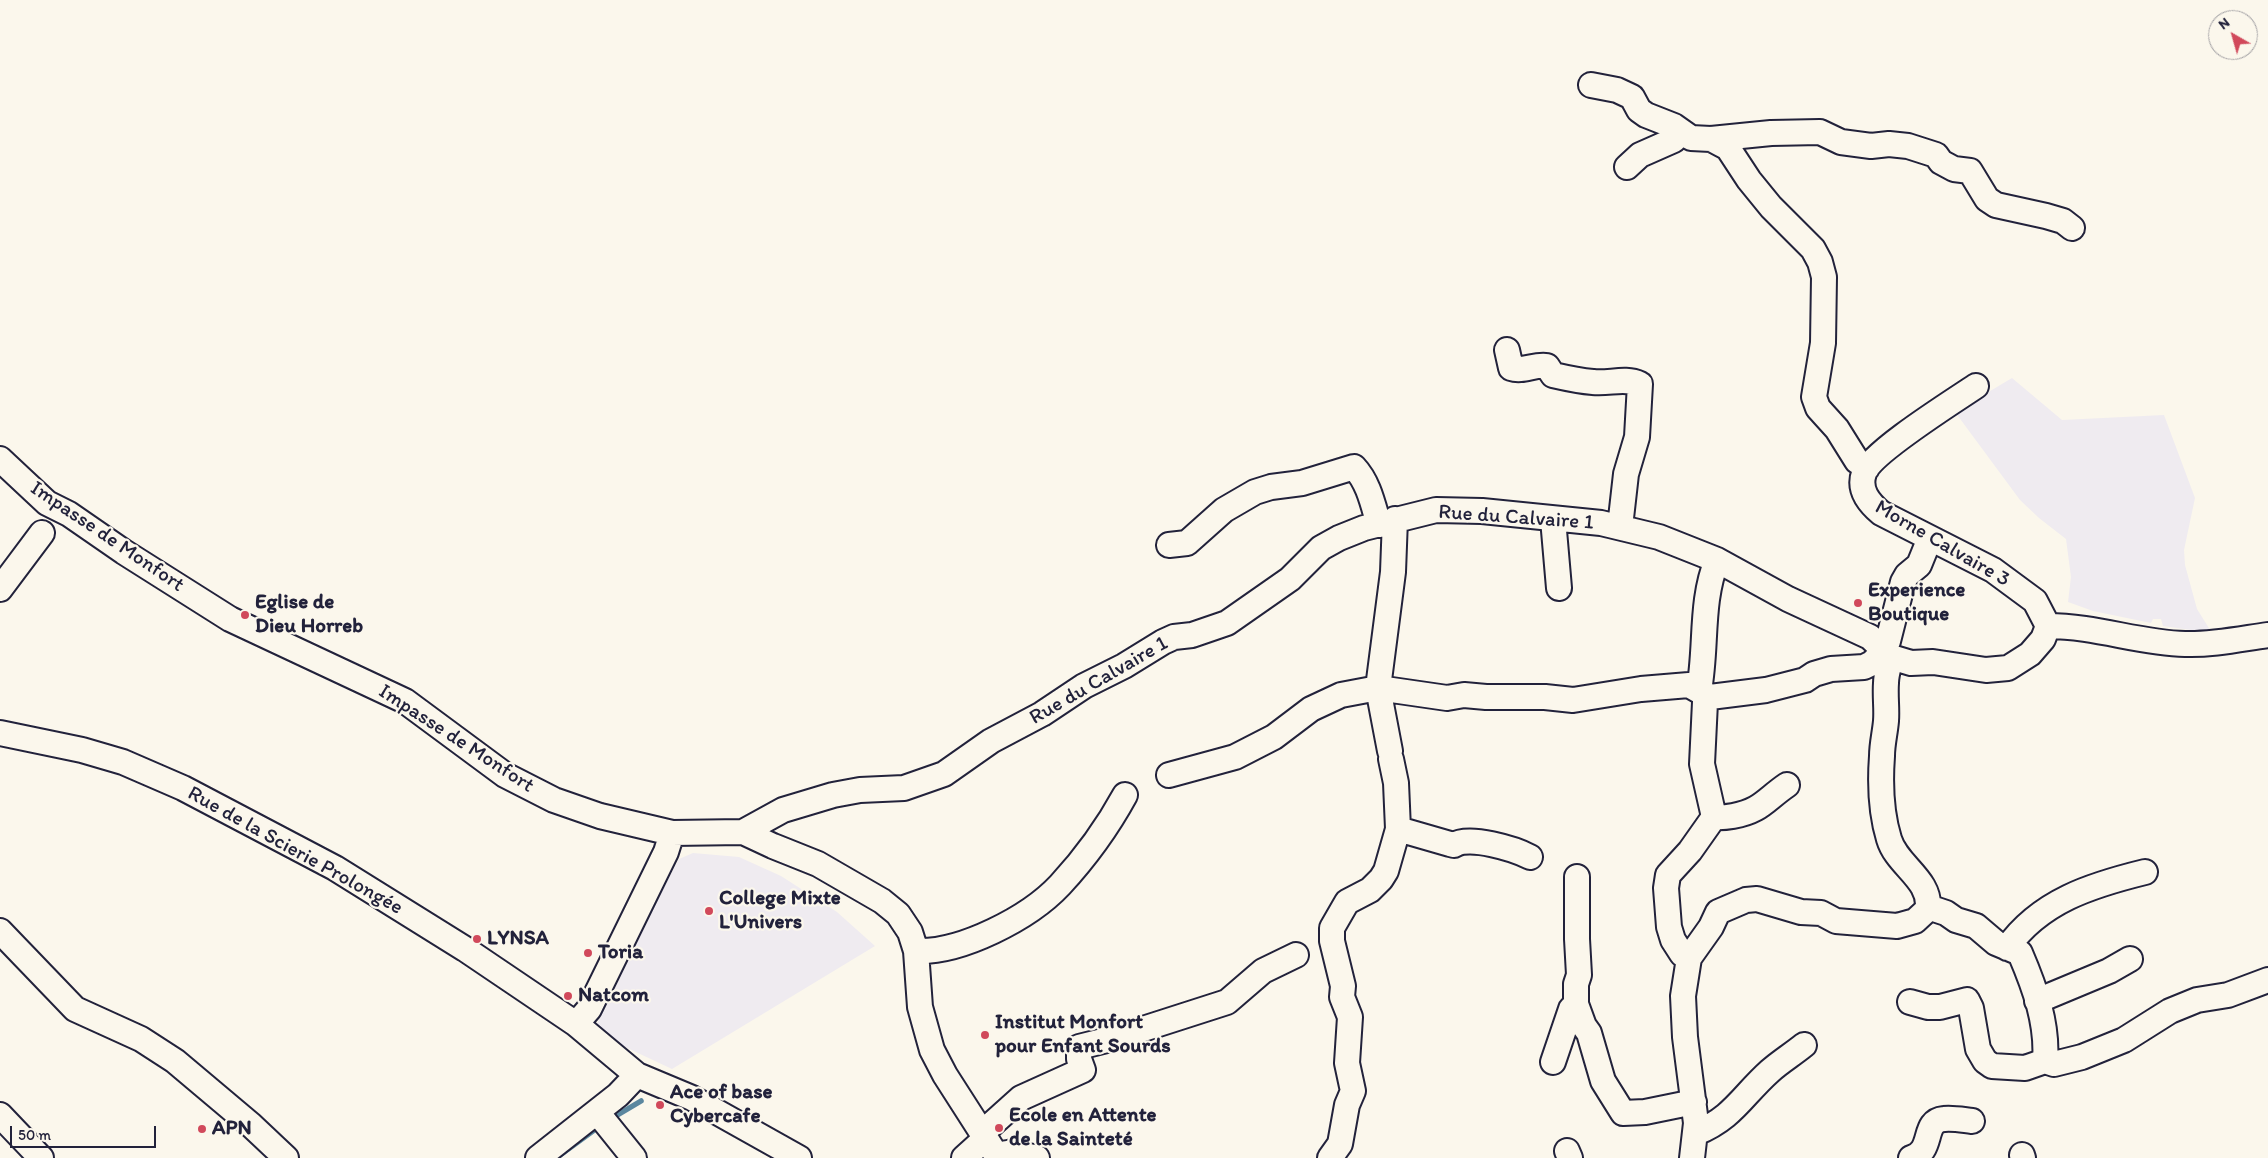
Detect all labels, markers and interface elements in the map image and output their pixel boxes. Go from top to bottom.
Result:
north arrow [2208,10,2258,60]
text: N [2215,14,2233,33]
street label: Impasse de Monfort [25,476,189,598]
street label: Morne Calvaire 3 [1870,495,2014,593]
street label: Rue du Calvaire 1 [1438,500,1594,536]
place label: Experience Boutique [1868,578,1965,628]
place label: Eglise de Dieu Horreb [255,590,363,640]
marker: Experience Boutique [1852,597,1864,609]
marker: Eglise de Dieu Horreb [239,609,251,621]
street label: Rue du Calvaire 1 [1025,631,1173,731]
street label: Impasse de Monfort [373,679,539,799]
street label: Rue de la Scierie Prolongée [183,781,407,921]
place label: College Mixte L'Univers [719,886,841,936]
marker: College Mixte L'Univers [703,905,715,917]
place label: LYNSA [487,926,549,952]
marker: LYNSA [471,933,483,945]
place label: Toria [598,940,643,966]
marker: Toria [582,947,594,959]
place label: Natcom [578,983,649,1009]
marker: Natcom [562,990,574,1002]
place label: Institut Monfort pour Enfant Sourds [995,1010,1171,1060]
marker: Institut Monfort pour Enfant Sourds [979,1029,991,1041]
place label: Ace of base Cybercafe [670,1080,773,1130]
marker: Ace of base Cybercafe [654,1099,666,1111]
place label: Ecole en Attente de la Sainteté [1009,1103,1157,1153]
scale bar [12,1116,159,1148]
place label: APN [212,1116,252,1142]
marker: Ecole en Attente de la Sainteté [993,1122,1005,1134]
marker: APN [196,1123,208,1135]
text: 50 m [18,1126,51,1144]

